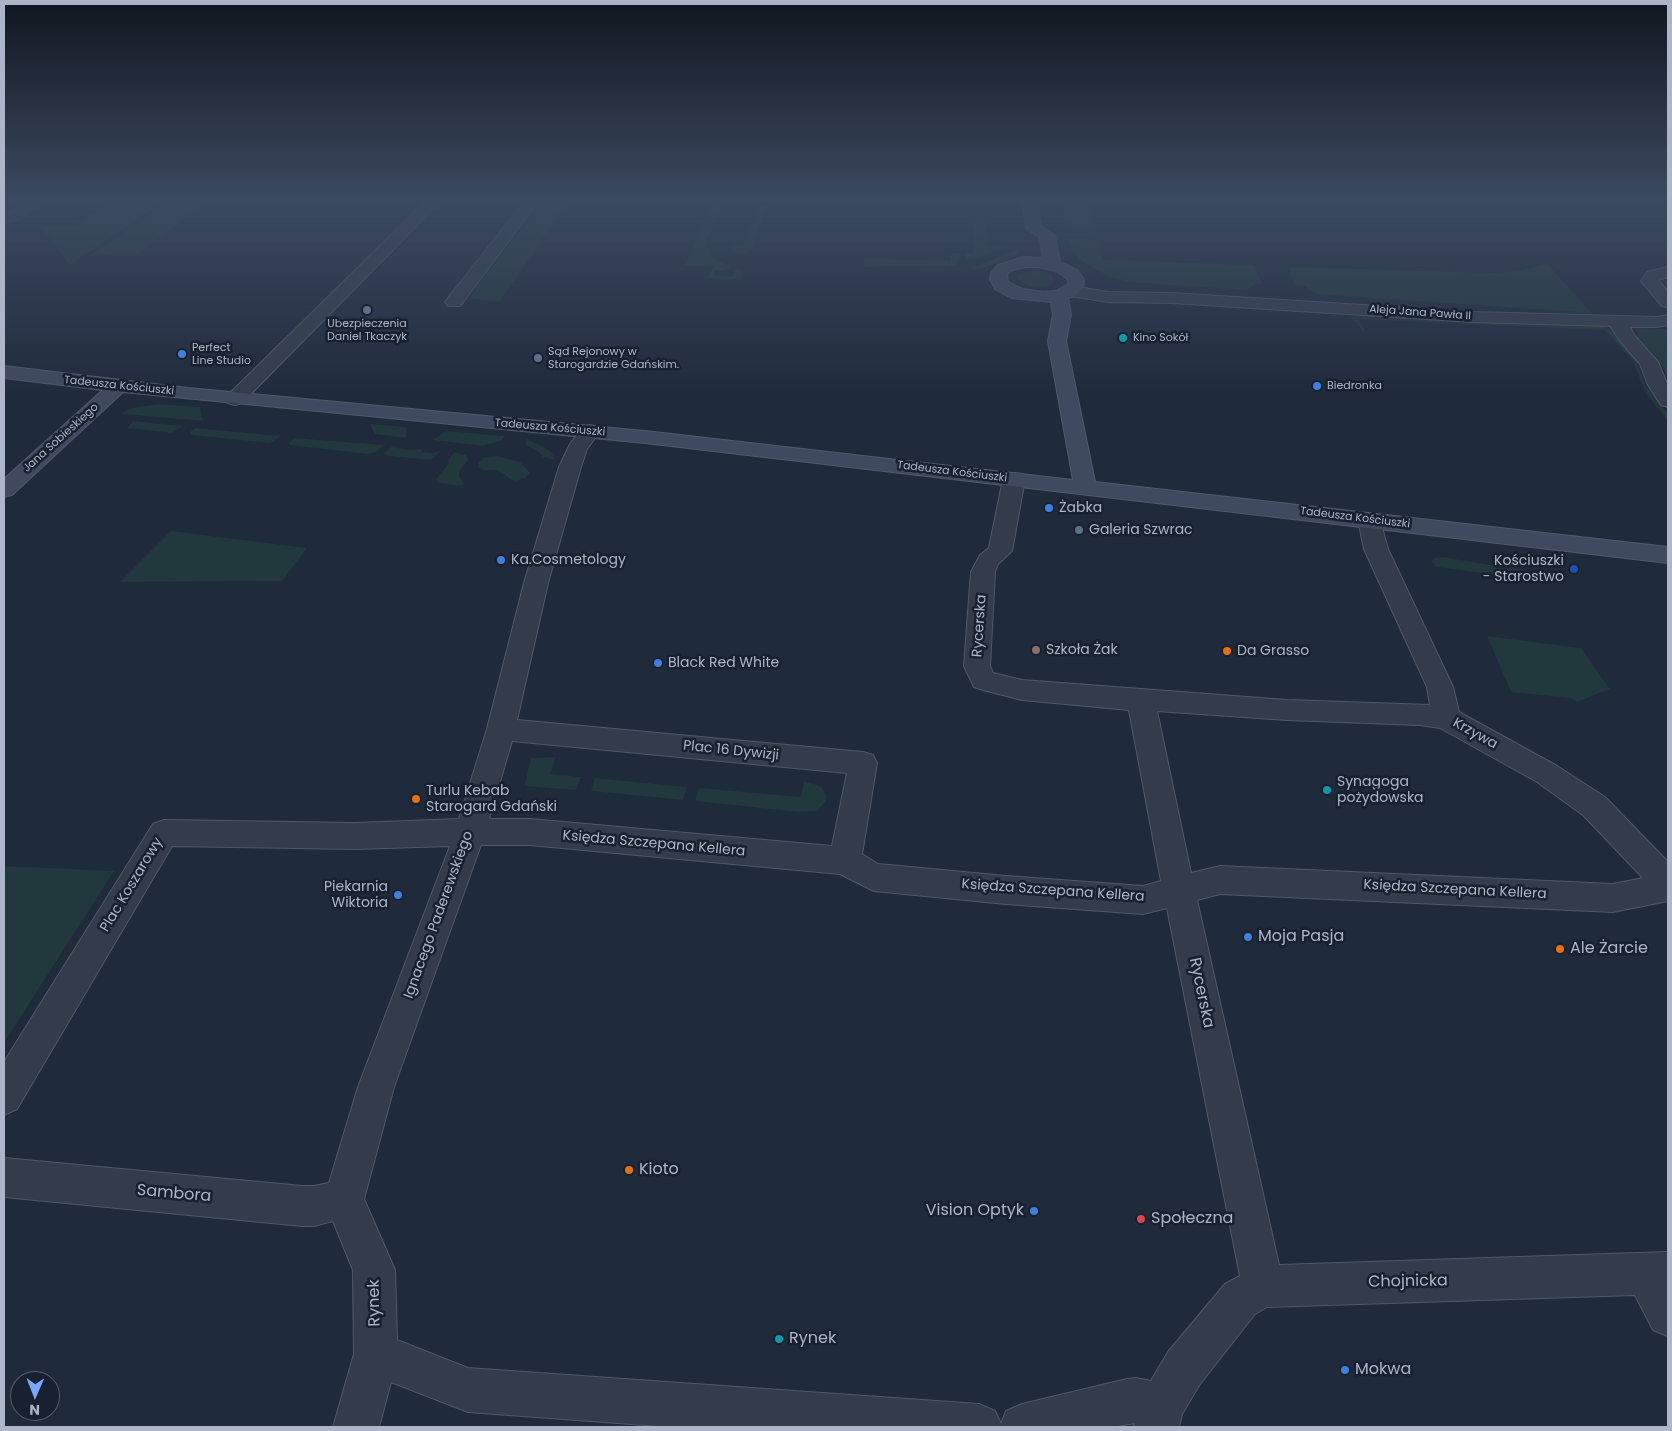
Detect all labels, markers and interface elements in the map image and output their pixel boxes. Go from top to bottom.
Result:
street label: Aleja Jana Pawła II [1369,303,1471,323]
marker: Ubezpieczenia Daniel Tkaczyk [361,304,373,316]
place label: Ubezpieczenia Daniel Tkaczyk [327,317,407,343]
place label: Kino Sokół [1133,331,1188,345]
marker: Kino Sokół [1117,332,1129,344]
place label: Perfect Line Studio [192,341,251,367]
place label: Sąd Rejonowy w Starogardzie Gdańskim. [548,345,679,371]
marker: Perfect Line Studio [176,348,188,360]
marker: Sąd Rejonowy w Starogardzie Gdańskim. [532,352,544,364]
street label: Tadeusza Kościuszki [63,374,175,398]
place label: Biedronka [1327,379,1382,393]
marker: Biedronka [1311,380,1323,392]
street label: Jana Sobieskiego [21,401,101,475]
street label: Tadeusza Kościuszki [494,417,606,439]
street label: Tadeusza Kościuszki [896,459,1008,485]
place label: Żabka [1059,500,1102,516]
marker: Żabka [1043,502,1055,514]
street label: Tadeusza Kościuszki [1299,505,1411,531]
place label: Galeria Szwrac [1089,522,1193,538]
marker: Galeria Szwrac [1073,524,1085,536]
place label: Ka.Cosmetology [511,552,626,568]
place label: Kościuszki - Starostwo [1483,553,1564,586]
marker: Ka.Cosmetology [495,554,507,566]
marker: Kościuszki - Starostwo [1568,563,1580,575]
street label: Rycerska [969,594,991,658]
place label: Szkoła Żak [1046,642,1118,658]
place label: Da Grasso [1237,643,1309,659]
marker: Szkoła Żak [1030,644,1042,656]
marker: Da Grasso [1221,645,1233,657]
place label: Black Red White [668,655,779,671]
marker: Black Red White [652,657,664,669]
street label: Krzywa [1450,715,1500,753]
street label: Plac 16 Dywizji [682,738,780,764]
place label: Synagoga pożydowska [1337,774,1424,806]
place label: Turlu Kebab Starogard Gdański [426,783,557,816]
marker: Synagoga pożydowska [1321,784,1333,796]
marker: Turlu Kebab Starogard Gdański [410,793,422,805]
street label: Księdza Szczepana Kellera [562,828,746,860]
street label: Ignacego Paderewskiego [401,829,477,1001]
street label: Plac Koszarowy [97,835,167,935]
street label: Księdza Szczepana Kellera [961,876,1145,906]
street label: Księdza Szczepana Kellera [1363,877,1547,903]
place label: Piekarnia Wiktoria [324,879,388,912]
marker: Piekarnia Wiktoria [392,889,404,901]
place label: Moja Pasja [1258,927,1344,947]
marker: Moja Pasja [1242,931,1254,943]
place label: Ale Żarcie [1570,939,1648,959]
marker: Ale Żarcie [1554,943,1566,955]
street label: Rycerska [1184,956,1218,1030]
place label: Kioto [639,1160,679,1180]
marker: Kioto [623,1164,635,1176]
street label: Sambora [136,1181,212,1207]
place label: Vision Optyk [926,1201,1024,1221]
marker: Vision Optyk [1028,1205,1040,1217]
place label: Społeczna [1151,1209,1233,1229]
marker: Społeczna [1135,1213,1147,1225]
street label: Chojnicka [1368,1272,1448,1292]
street label: Rynek [365,1279,385,1327]
place label: Rynek [789,1329,836,1349]
marker: Rynek [773,1333,785,1345]
place label: Mokwa [1355,1360,1411,1380]
marker: Mokwa [1339,1364,1351,1376]
north arrow [10,1371,60,1421]
text: N [29,1400,40,1420]

